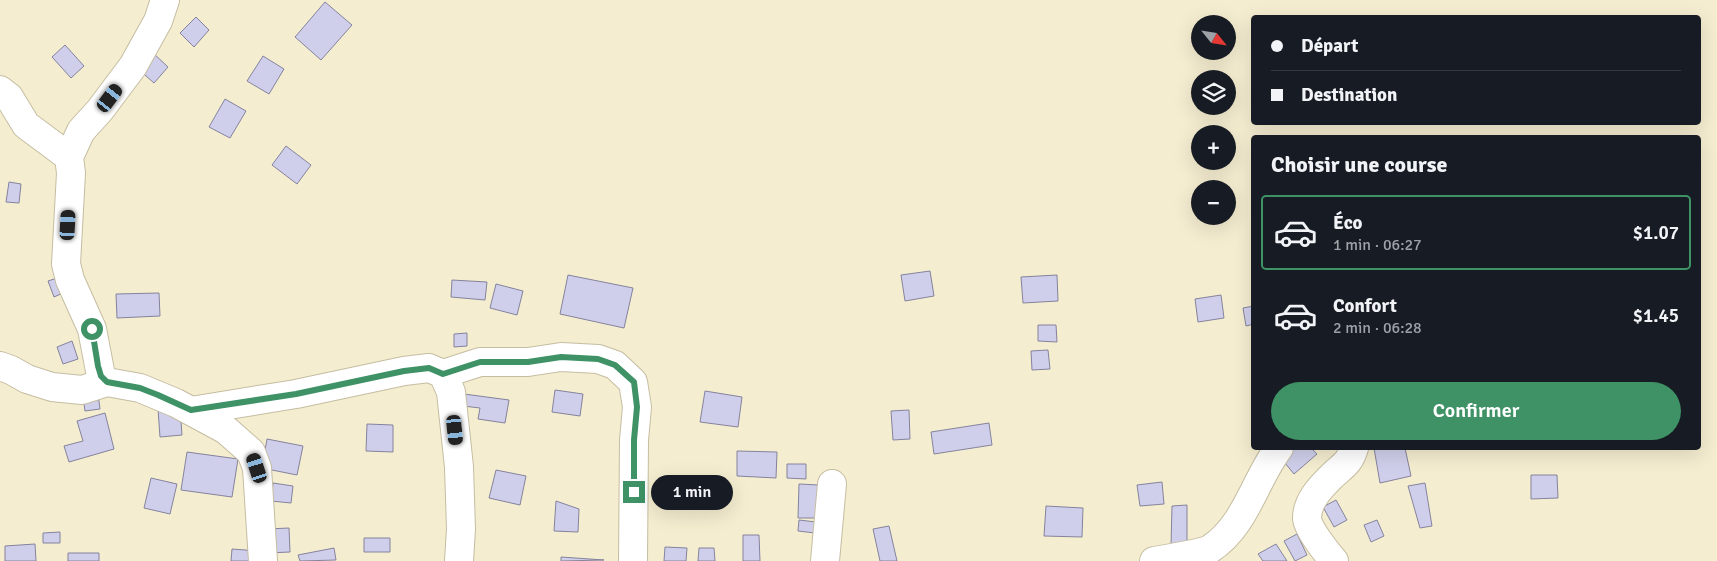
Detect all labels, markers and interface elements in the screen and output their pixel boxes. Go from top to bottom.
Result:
north arrow [1191,15,1236,60]
map controls [1191,15,1236,225]
text: Départ [1301,34,1358,58]
button: layers [1191,70,1236,115]
car [94,82,125,114]
text: Destination [1301,83,1397,107]
button: + [1191,125,1236,170]
text: Choisir une course [1271,151,1447,178]
button: − [1191,180,1236,225]
car [59,210,76,240]
icon: car [1273,210,1318,255]
text: Éco [1333,211,1363,235]
text: $1.07 [1633,221,1679,245]
text: 1 min · 06:27 [1333,235,1422,255]
icon: car [1273,293,1318,338]
text: Confort [1333,294,1397,318]
text: $1.45 [1633,304,1679,328]
route start [81,318,103,340]
text: 2 min · 06:28 [1333,318,1422,338]
button: Confirmer [1271,382,1681,440]
car [445,414,464,446]
car [245,451,268,485]
callout: 1 min [652,474,734,510]
route end [623,481,645,503]
text: 1 min [673,482,711,502]

